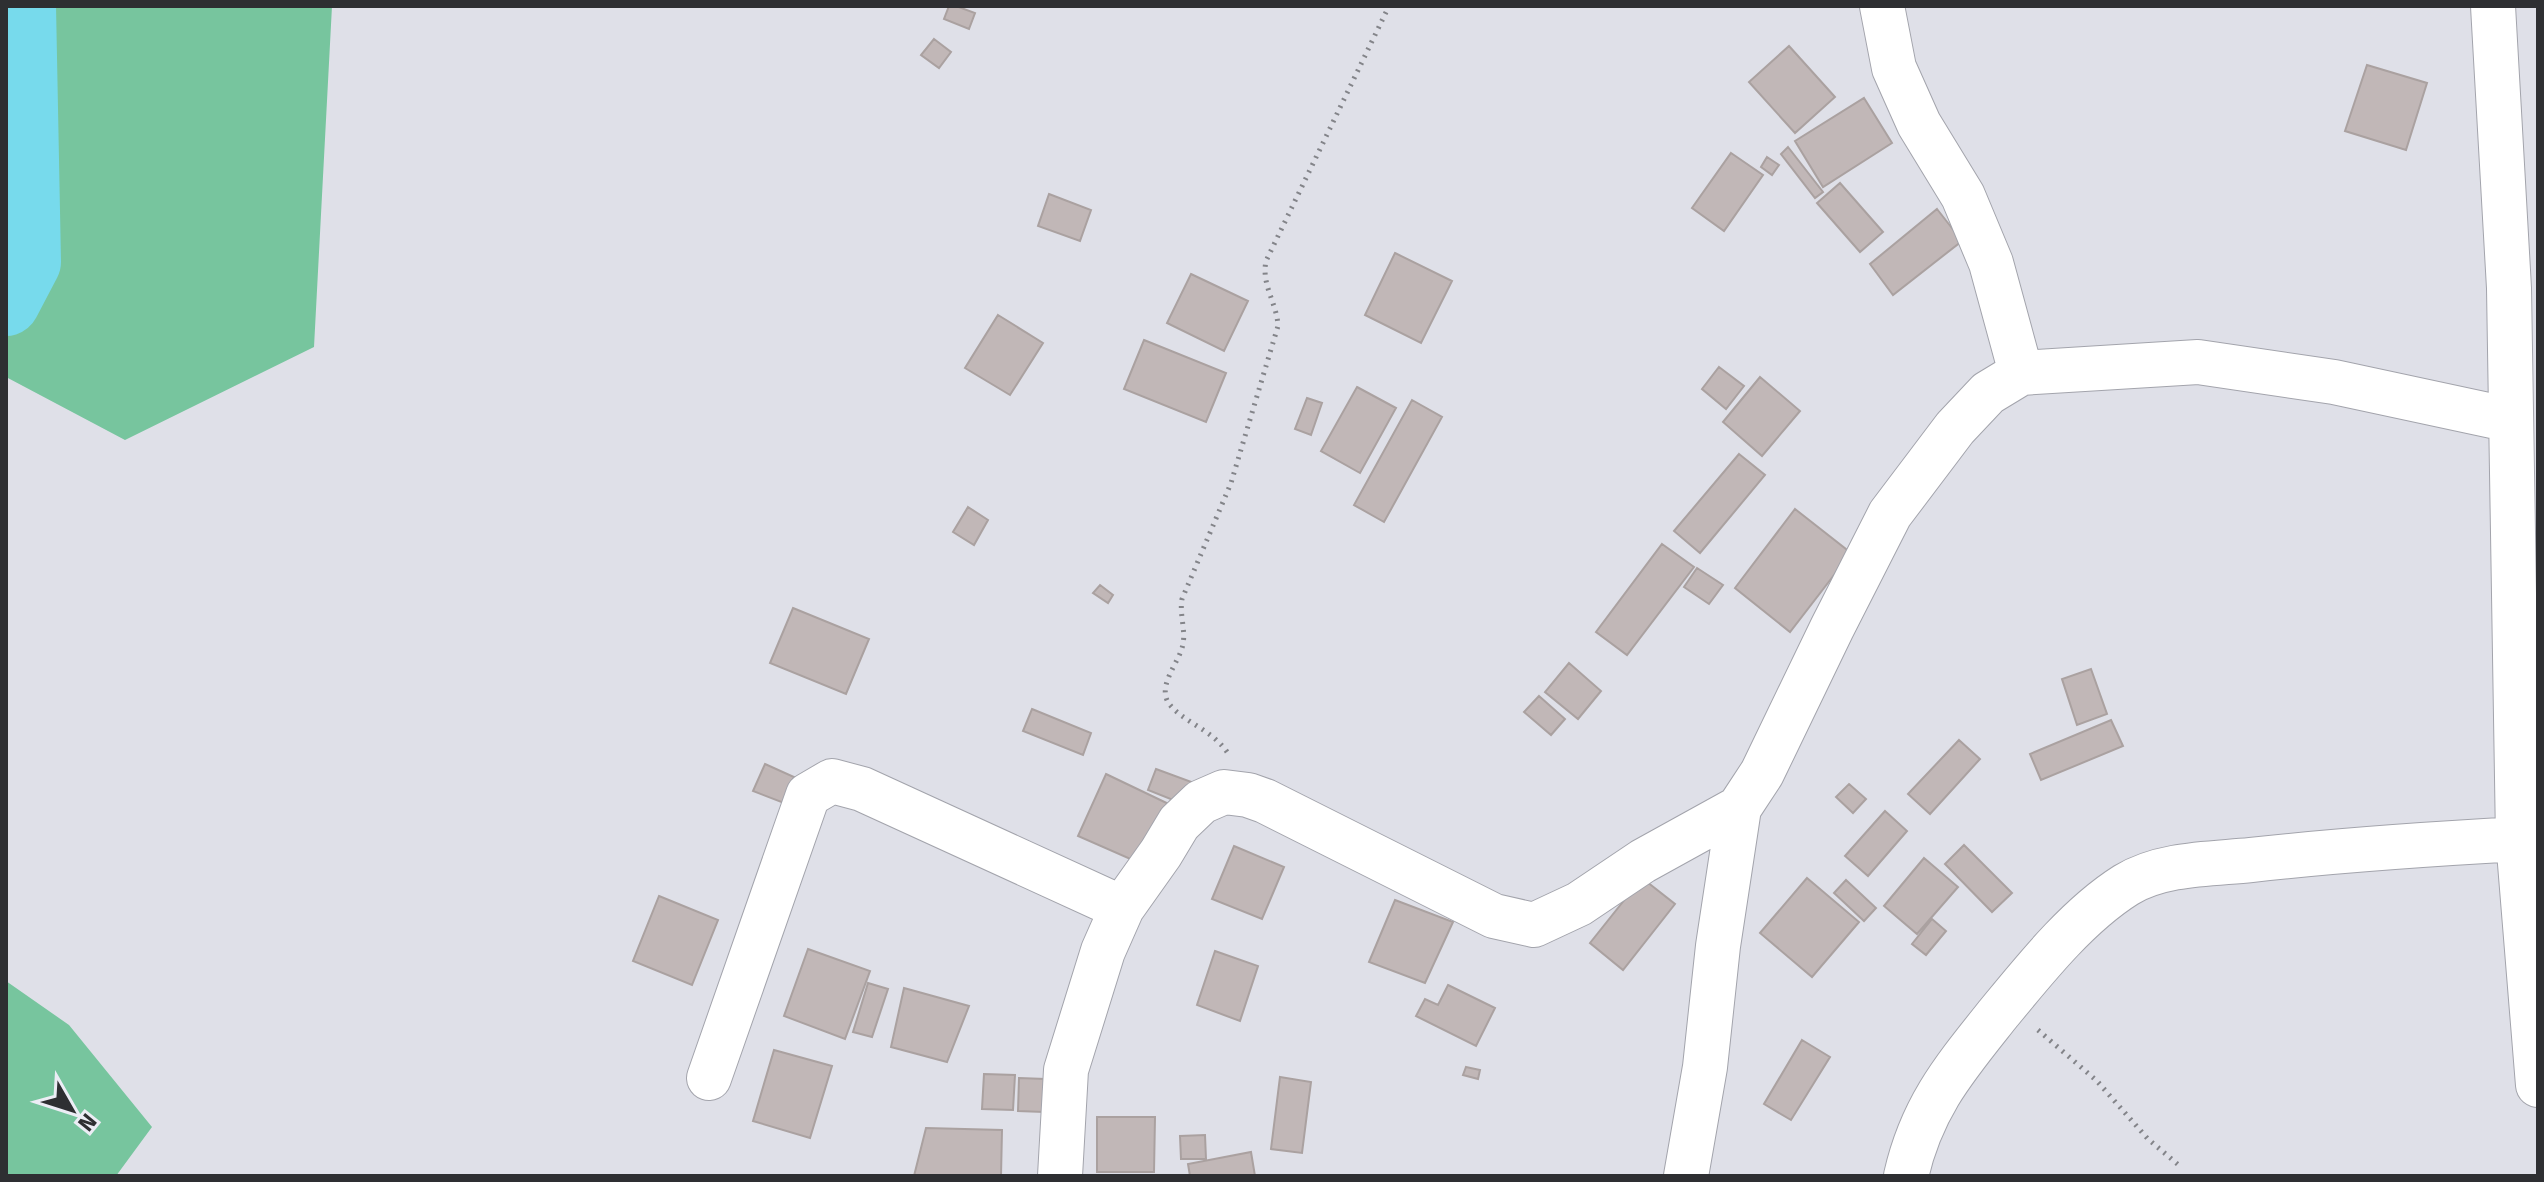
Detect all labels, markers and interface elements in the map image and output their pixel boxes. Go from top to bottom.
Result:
north arrow [32,1070,112,1150]
text: N [72,1108,102,1136]

